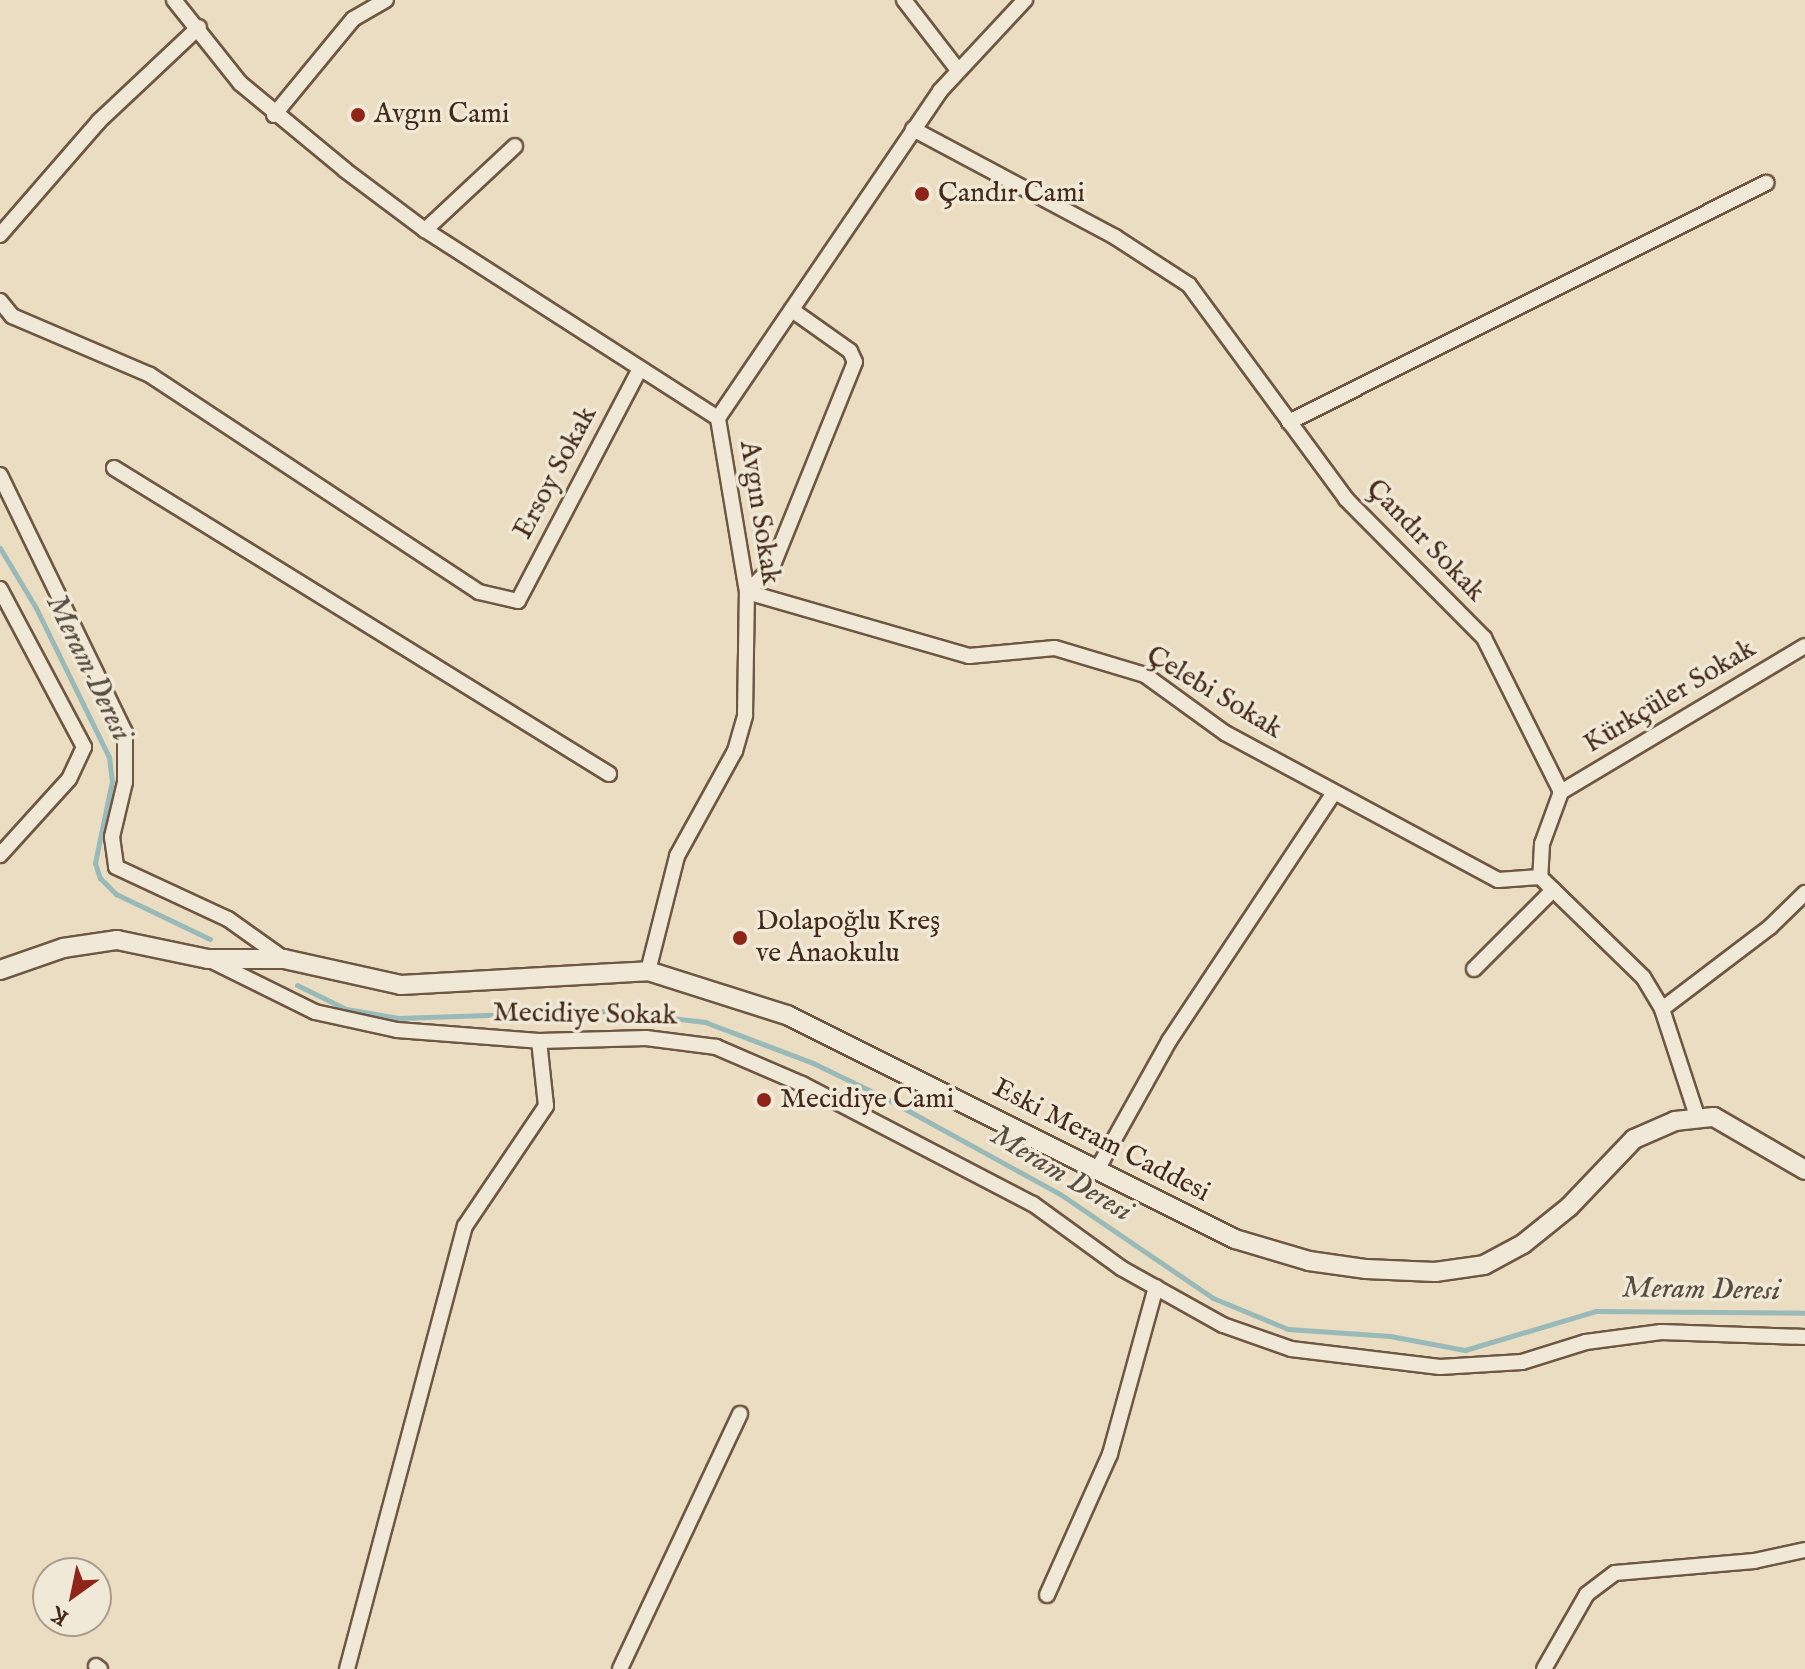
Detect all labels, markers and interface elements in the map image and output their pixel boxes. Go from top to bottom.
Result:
place label: Avgın Cami [374,98,509,132]
marker: Avgın Cami [349,106,367,124]
place label: Çandır Cami [938,177,1085,211]
marker: Çandır Cami [913,185,931,203]
street label: Ersoy Sokak [507,401,605,545]
street label: Avgın Sokak [731,438,787,588]
street label: Çandır Sokak [1358,473,1492,609]
water label: Meram Deresi [37,589,139,747]
street label: Kürkçüler Sokak [1578,633,1762,761]
street label: Çelebi Sokak [1140,639,1288,747]
place label: Dolapoğlu Kreş ve Anaokulu [756,905,940,971]
marker: Dolapoğlu Kreş ve Anaokulu [731,929,749,947]
street label: Mecidiye Sokak [492,997,678,1033]
street label: Eski Meram Caddesi [987,1072,1215,1210]
place label: Mecidiye Cami [780,1083,954,1117]
marker: Mecidiye Cami [755,1091,773,1109]
water label: Meram Deresi [984,1118,1138,1230]
water label: Meram Deresi [1621,1271,1781,1309]
north arrow [32,1557,112,1637]
text: K [46,1599,74,1632]

